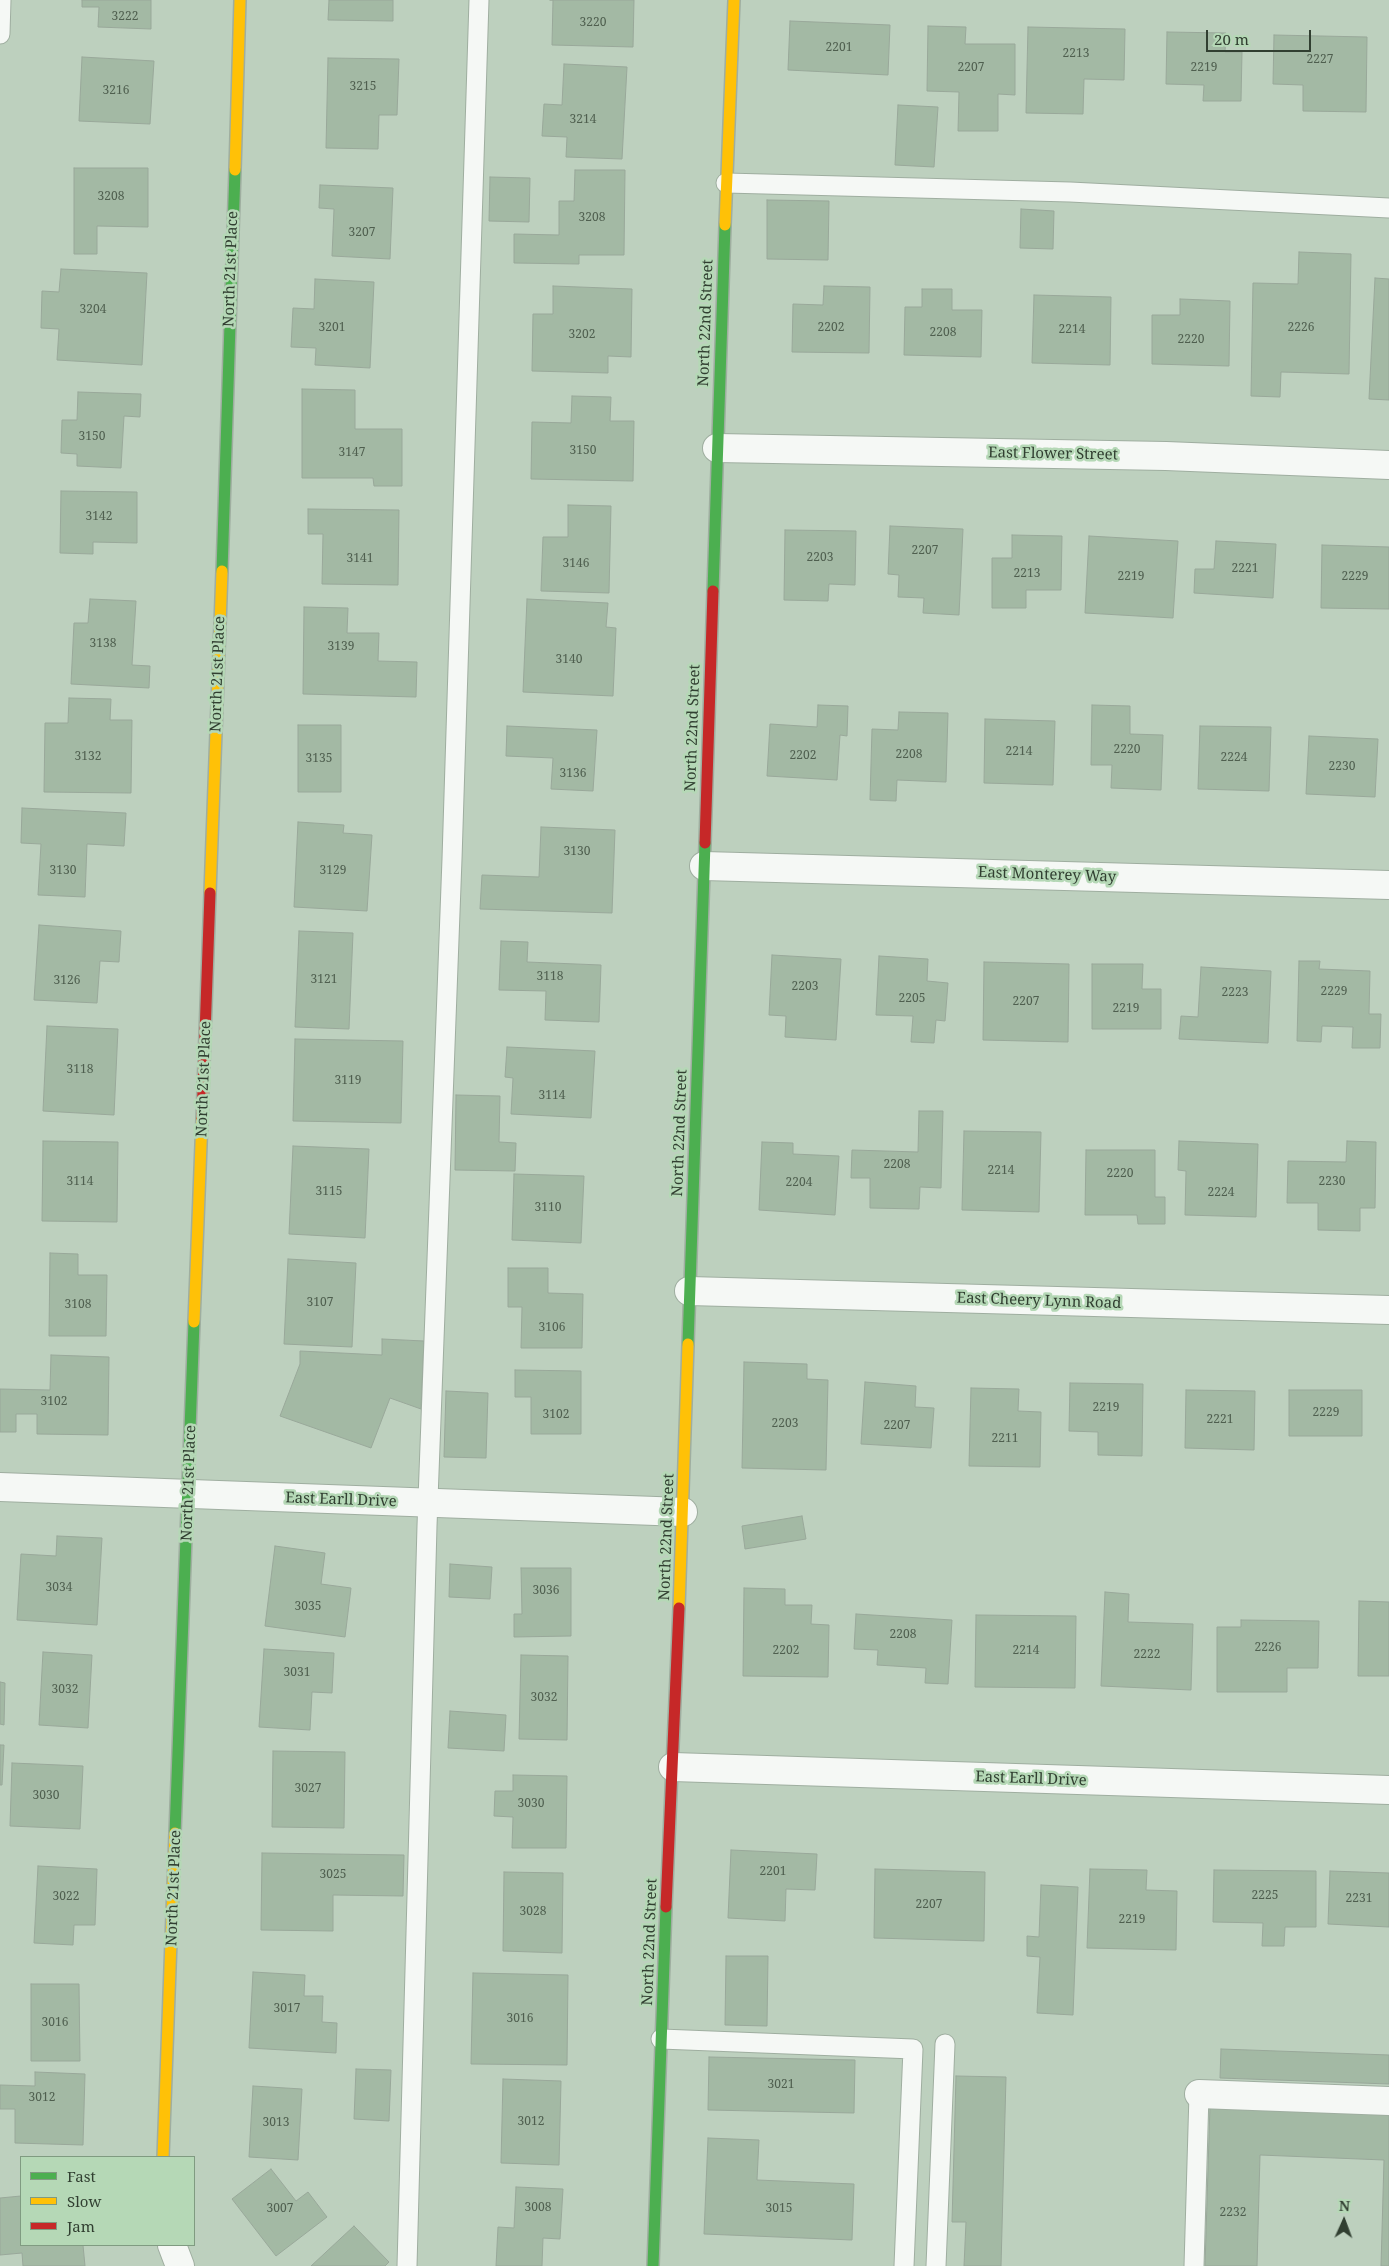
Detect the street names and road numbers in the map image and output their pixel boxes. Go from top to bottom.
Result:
street label: North 21st Place [220,211,242,327]
street label: North 22nd Street [695,259,717,387]
street label: East Flower Street [988,444,1118,464]
street label: North 21st Place [207,616,229,732]
street label: North 22nd Street [682,664,704,792]
street label: East Monterey Way [978,864,1116,886]
street label: North 21st Place [193,1021,215,1137]
street label: North 22nd Street [669,1069,691,1197]
street label: East Cheery Lynn Road [956,1289,1122,1313]
street label: North 21st Place [178,1425,200,1541]
street label: North 22nd Street [656,1473,678,1601]
street label: East Earll Drive [285,1489,397,1511]
street label: East Earll Drive [975,1768,1087,1790]
street label: North 21st Place [163,1830,185,1946]
street label: North 22nd Street [639,1878,661,2006]

